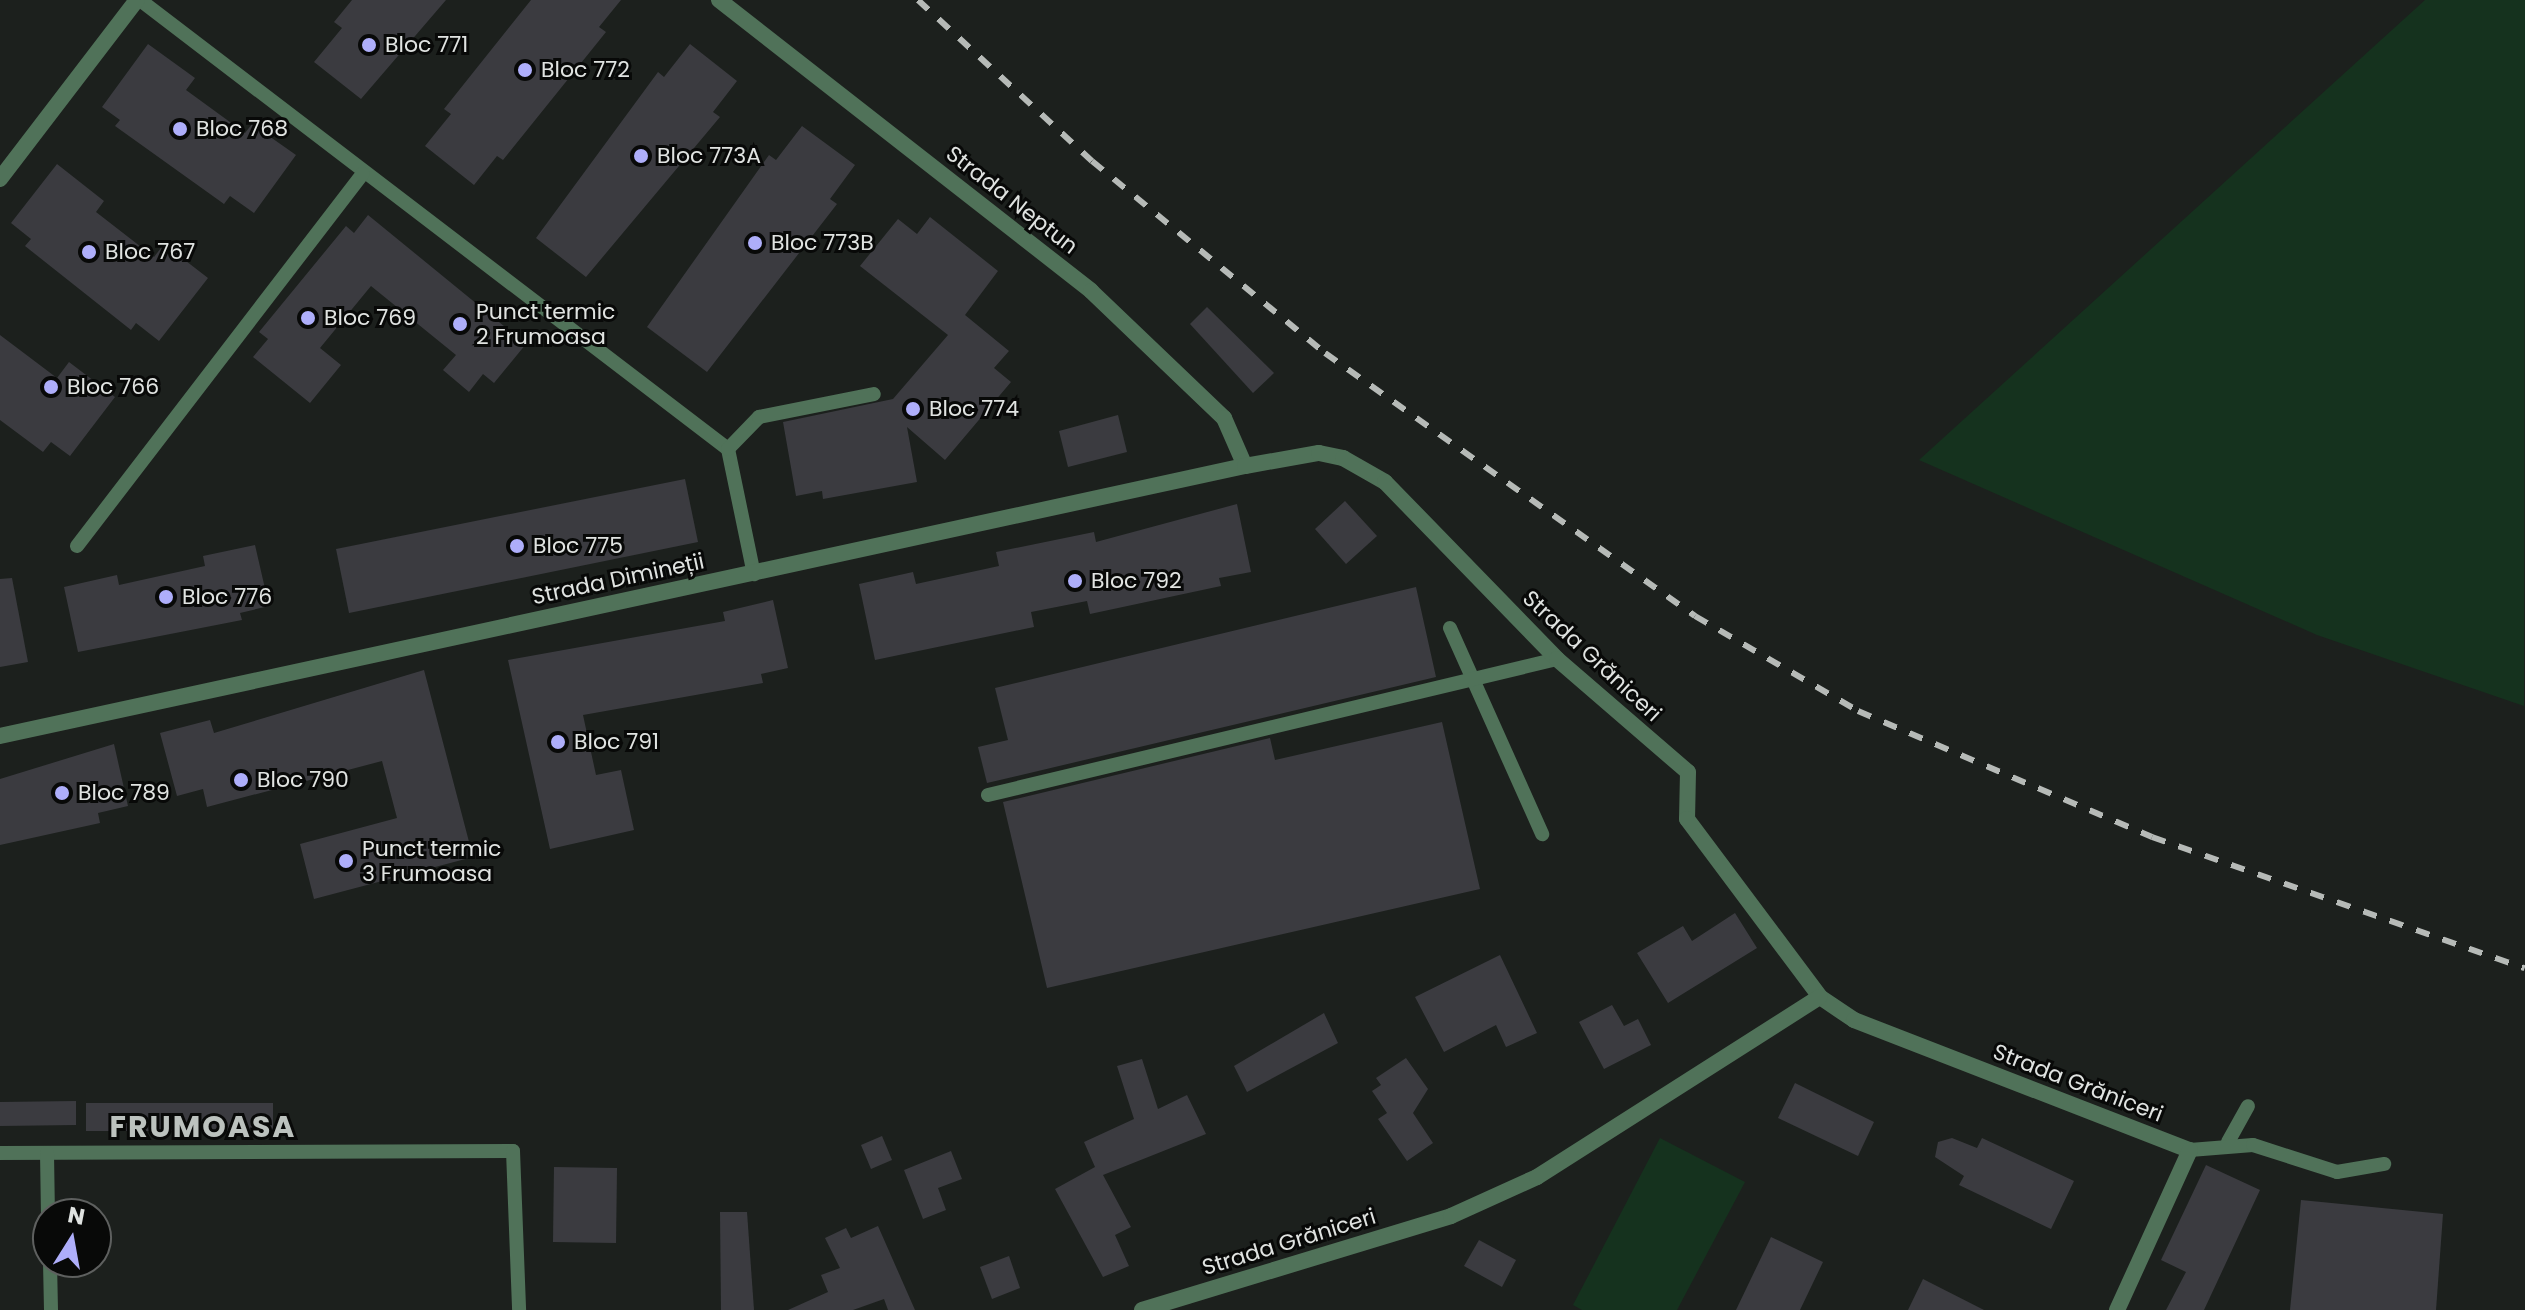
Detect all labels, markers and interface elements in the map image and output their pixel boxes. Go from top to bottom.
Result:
place label: Bloc 771 [385,32,468,58]
marker: Bloc 771 [360,36,378,54]
place label: Bloc 772 [541,57,630,83]
marker: Bloc 772 [516,61,534,79]
place label: Bloc 768 [196,116,288,142]
marker: Bloc 768 [171,120,189,138]
street label: Strada Neptun [941,140,1083,260]
place label: Bloc 773A [657,143,761,169]
marker: Bloc 773A [632,147,650,165]
place label: Bloc 773B [771,230,874,256]
marker: Bloc 773B [746,234,764,252]
place label: Bloc 767 [105,239,195,265]
marker: Bloc 767 [80,243,98,261]
place label: Punct termic 2 Frumoasa [476,298,615,350]
place label: Bloc 769 [324,305,416,331]
marker: Bloc 769 [299,309,317,327]
marker: Punct termic 2 Frumoasa [451,315,469,333]
place label: Bloc 766 [67,374,159,400]
marker: Bloc 766 [42,378,60,396]
place label: Bloc 774 [929,396,1019,422]
marker: Bloc 774 [904,400,922,418]
place label: Bloc 775 [533,533,623,559]
marker: Bloc 775 [508,537,526,555]
street label: Strada Dimineții [530,548,706,610]
place label: Bloc 792 [1091,568,1182,594]
marker: Bloc 792 [1066,572,1084,590]
place label: Bloc 776 [182,584,272,610]
street label: Strada Grăniceri [1517,585,1667,727]
marker: Bloc 776 [157,588,175,606]
place label: Bloc 791 [574,729,659,755]
marker: Bloc 791 [549,733,567,751]
place label: Bloc 790 [257,767,349,793]
marker: Bloc 790 [232,771,250,789]
place label: Bloc 789 [78,780,170,806]
marker: Bloc 789 [53,784,71,802]
place label: Punct termic 3 Frumoasa [362,835,501,886]
marker: Punct termic 3 Frumoasa [337,852,355,870]
street label: Strada Grăniceri [1989,1038,2167,1128]
district label: FRUMOASA [110,1109,296,1145]
north arrow [32,1198,112,1278]
text: N [65,1199,87,1233]
street label: Strada Grăniceri [1199,1203,1379,1281]

